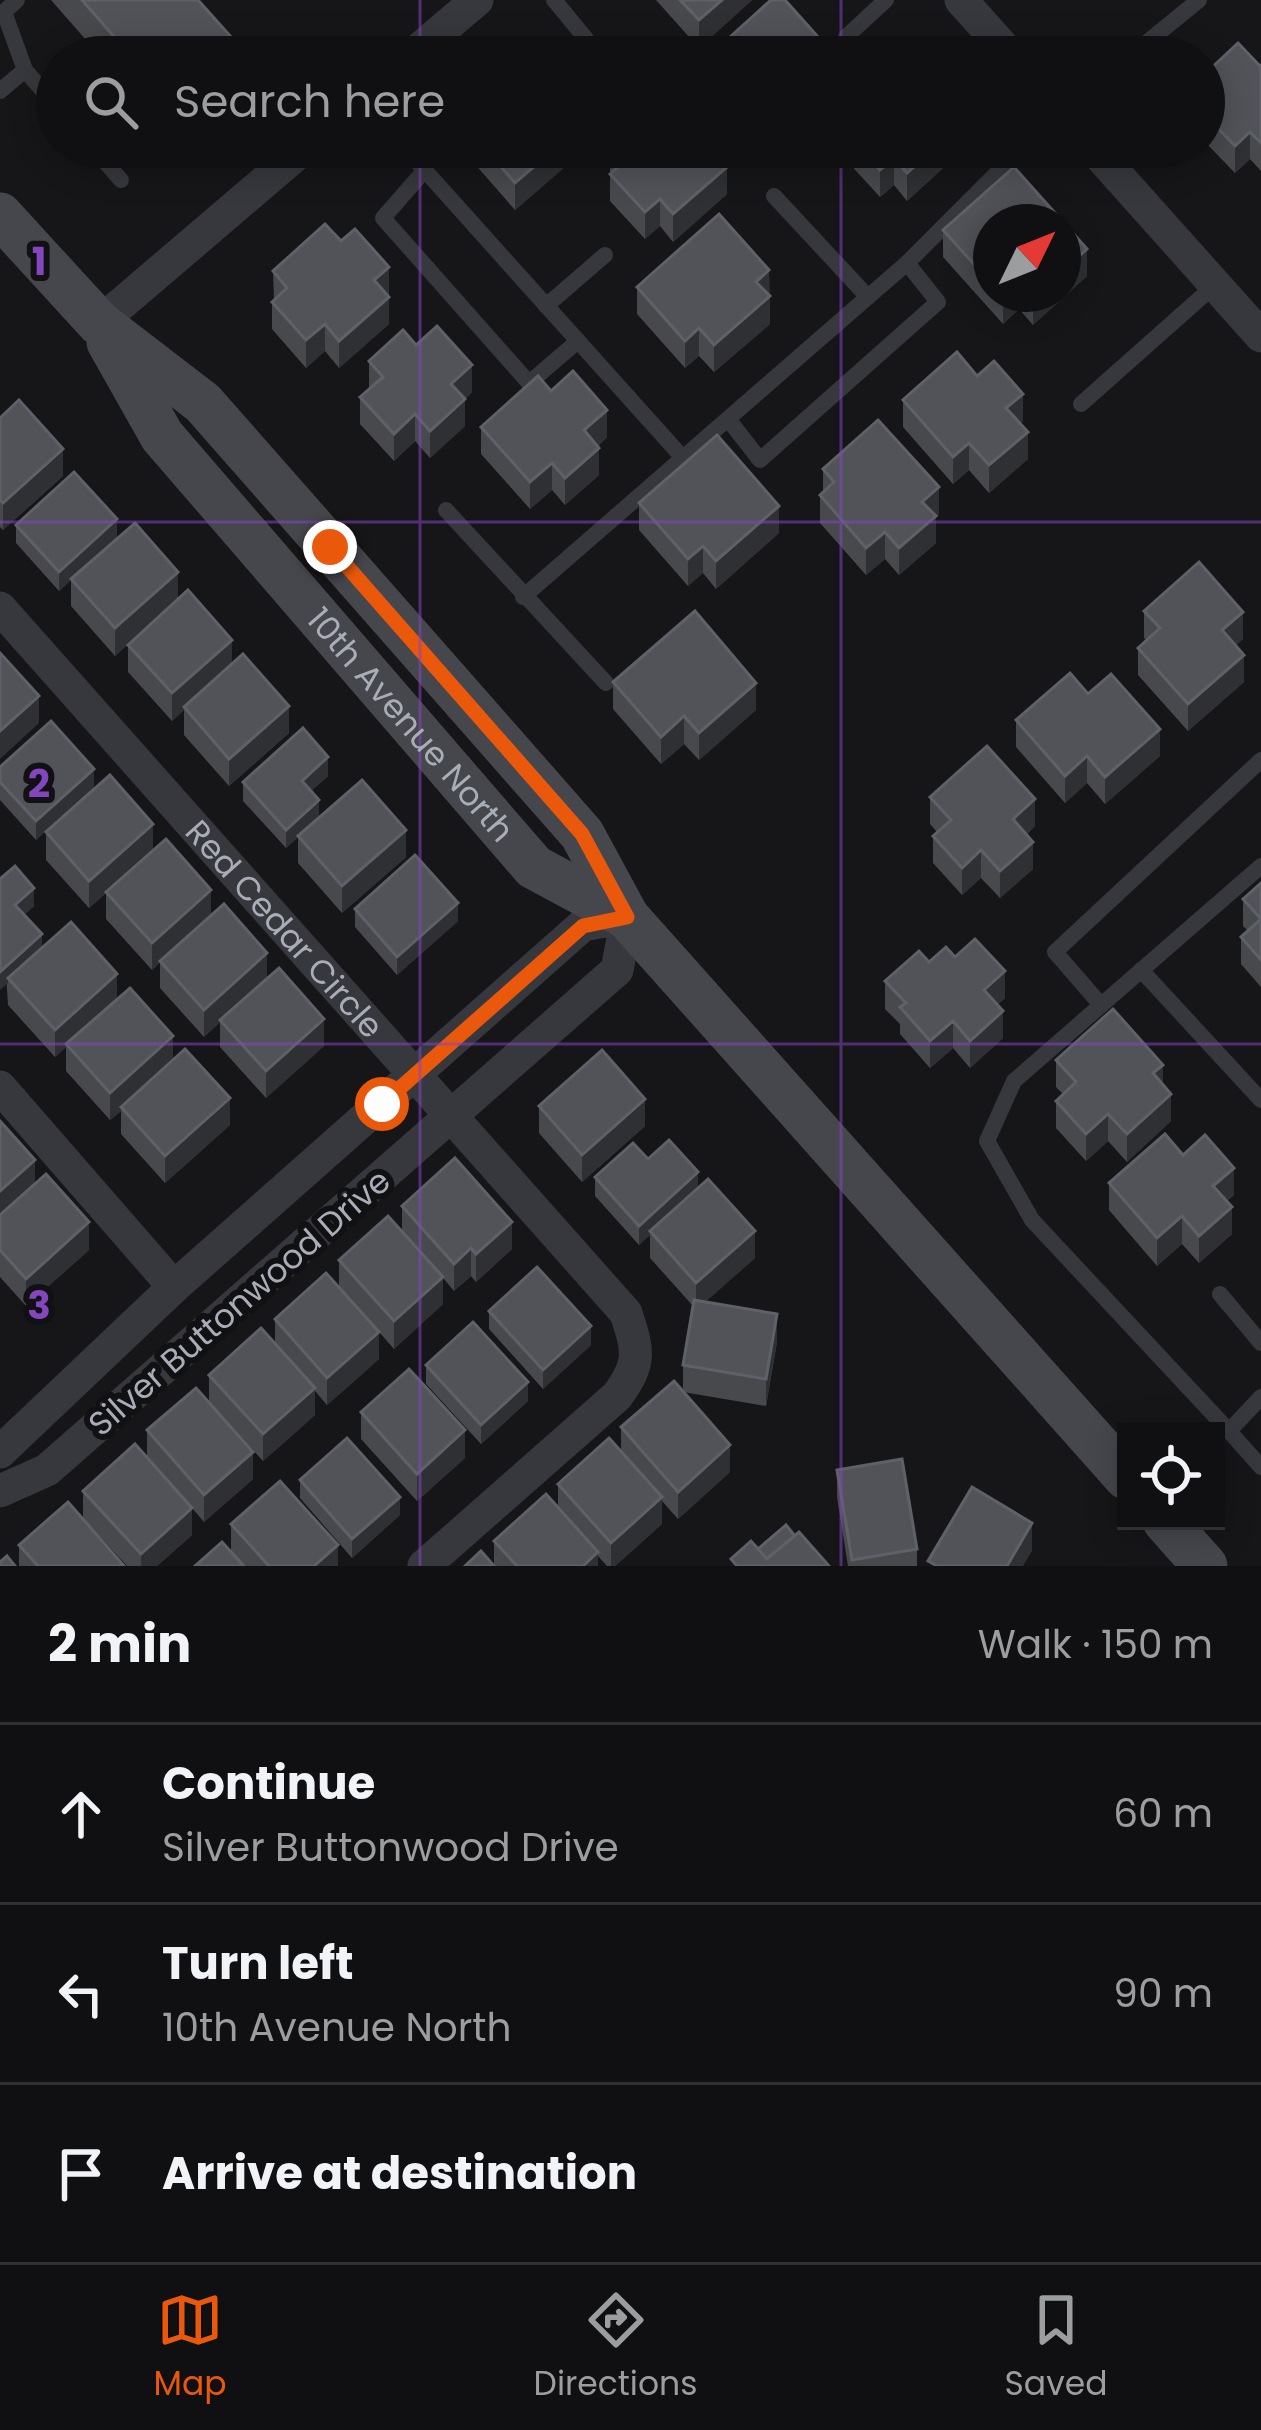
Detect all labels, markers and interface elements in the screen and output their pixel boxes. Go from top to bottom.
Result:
search box [36,36,1225,168]
icon: search [78,69,144,135]
text: Search here [174,70,445,133]
north arrow [973,204,1081,312]
text: 1 [32,234,46,289]
route end [303,520,357,574]
street label: 10th Avenue North [296,598,525,852]
text: 2 [28,756,50,811]
street label: Red Cedar Circle [175,810,394,1049]
route start [355,1077,409,1131]
street label: Silver Buttonwood Drive [78,1158,401,1447]
text: 3 [27,1278,51,1333]
map controls [1117,1422,1225,1530]
button: locate [1117,1422,1225,1530]
text: 2 min [48,1608,191,1680]
text: Walk · 150 m [978,1617,1213,1672]
text: Continue [162,1752,375,1815]
icon: ahead [48,1781,114,1847]
text: 60 m [1113,1786,1213,1841]
text: Silver Buttonwood Drive [162,1820,619,1875]
text: Turn left [162,1932,354,1995]
icon: left [48,1961,114,2027]
text: 90 m [1113,1966,1213,2021]
text: 10th Avenue North [162,2000,511,2055]
icon: arrive [48,2141,114,2207]
text: Arrive at destination [162,2142,637,2205]
tab: Map [154,2287,227,2409]
tab: Directions [534,2287,697,2409]
tab: Saved [1005,2287,1107,2409]

